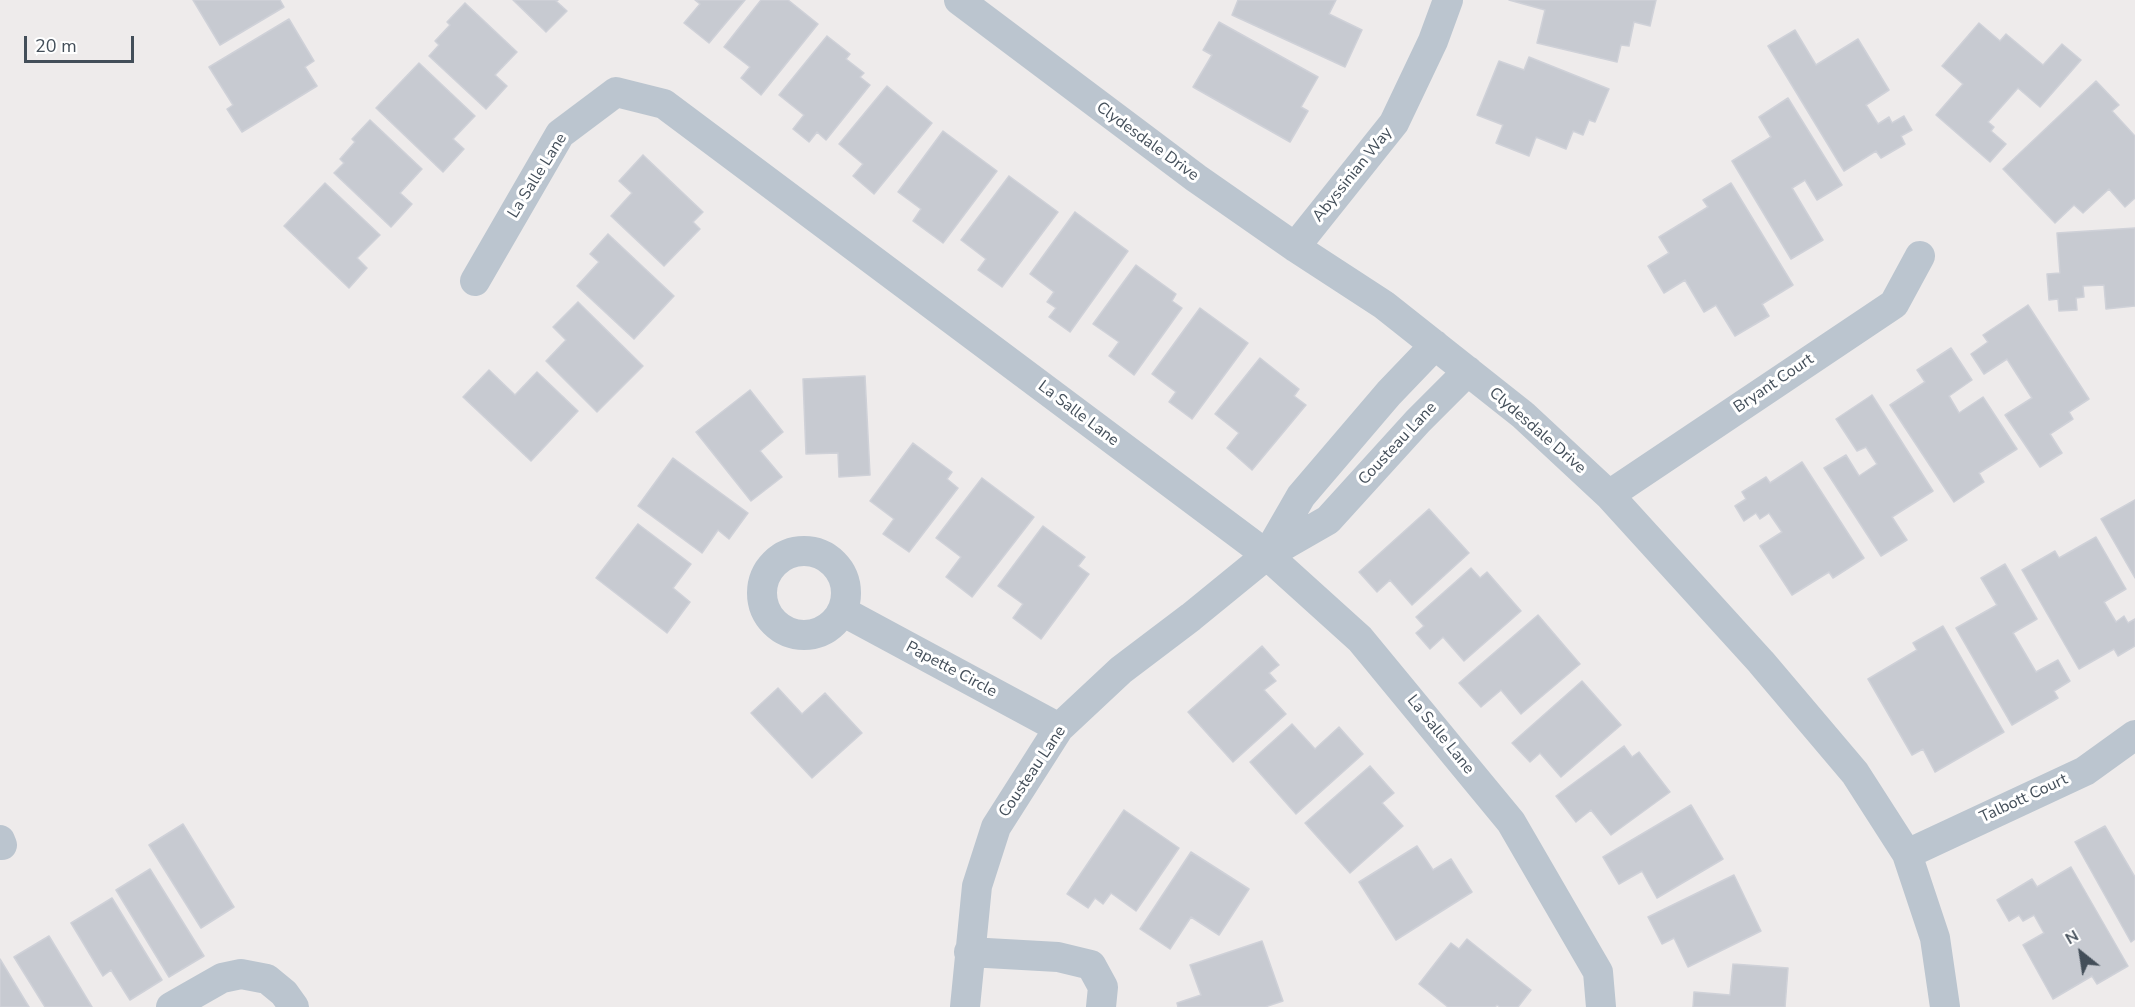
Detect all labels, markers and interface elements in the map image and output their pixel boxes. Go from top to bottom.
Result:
scale bar [27,24,136,62]
text: 20 m [35,34,77,58]
street label: Clydesdale Drive [1092,98,1202,186]
street label: Abyssinian Way [1309,124,1397,226]
street label: La Salle Lane [504,130,572,222]
street label: Bryant Court [1730,350,1818,418]
street label: La Salle Lane [1034,377,1122,451]
street label: Clydesdale Drive [1485,384,1589,478]
street label: Cousteau Lane [1355,399,1441,489]
street label: Papette Circle [902,638,1000,702]
street label: La Salle Lane [1402,692,1478,778]
street label: Cousteau Lane [995,723,1071,821]
street label: Talbott Court [1977,770,2071,828]
north arrow [2051,923,2111,983]
text: N [2061,925,2083,950]

